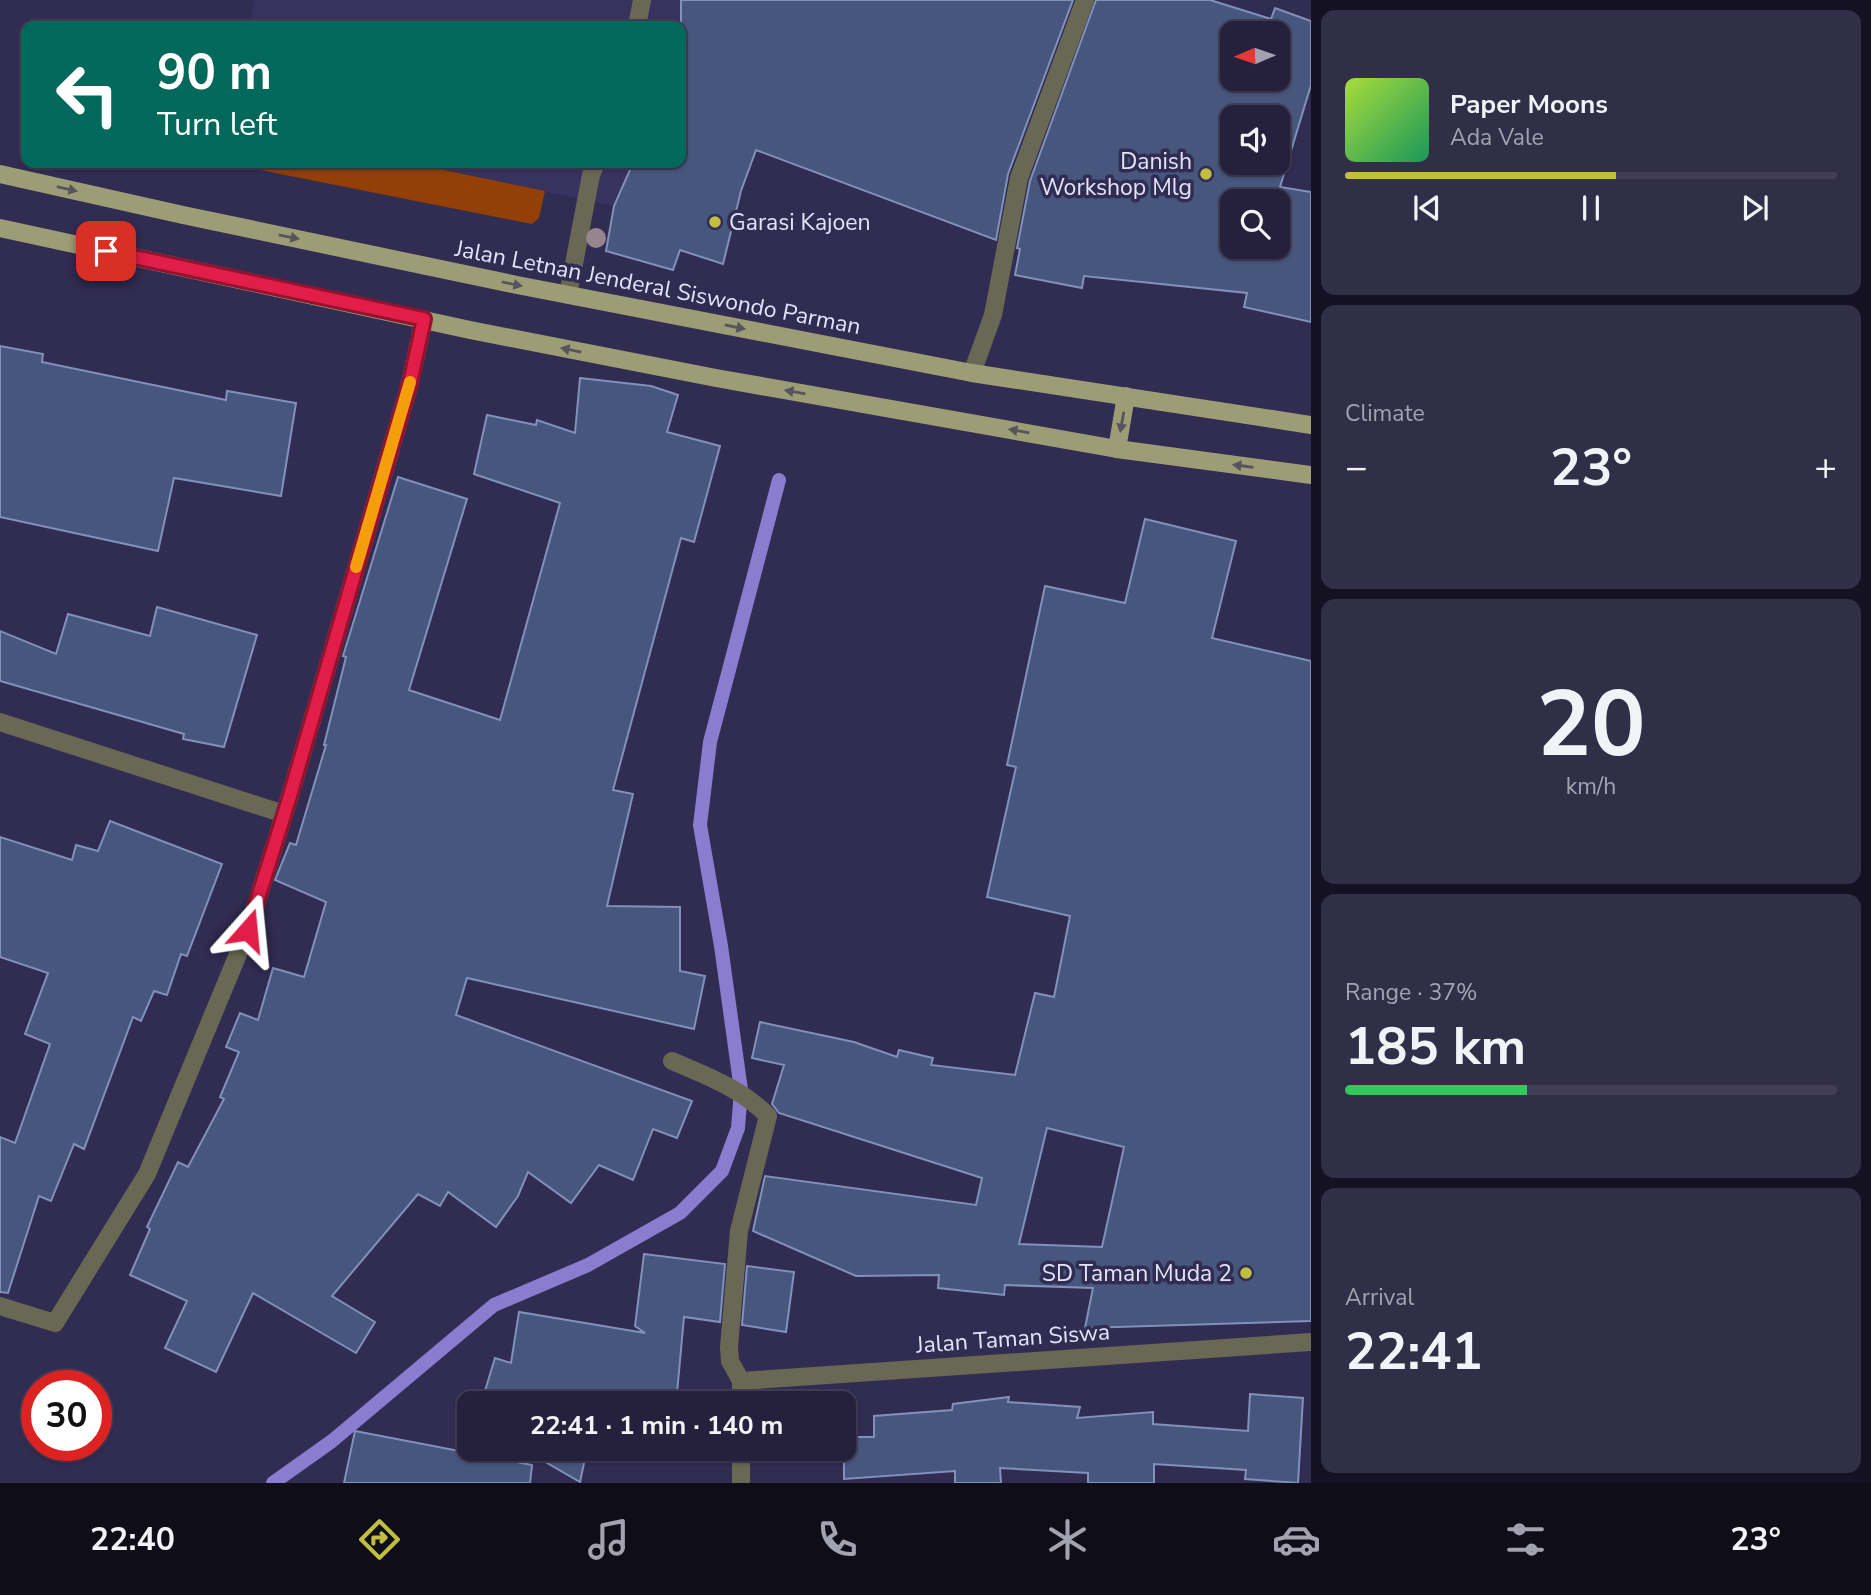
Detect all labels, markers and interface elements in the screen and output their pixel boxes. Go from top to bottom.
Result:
north arrow [1220,21,1290,91]
map controls [1220,21,1290,259]
text: 90 m [157,39,272,106]
icon: left [42,49,133,140]
text: Paper Moons [1450,87,1608,122]
text: Turn left [157,103,277,146]
button: sound [1220,105,1290,175]
text: Ada Vale [1450,122,1544,153]
place label: Danish Workshop Mlg [1040,146,1192,203]
marker: Danish Workshop Mlg [1198,166,1214,182]
one-way arrow [56,184,78,195]
button: search [1220,189,1290,259]
icon: previous [1408,189,1446,227]
icon: pause [1572,189,1610,227]
icon: next [1736,189,1774,227]
place label: Garasi Kajoen [729,207,871,238]
marker: Garasi Kajoen [707,214,723,230]
pin [76,221,136,281]
icon: arrive [87,232,125,270]
one-way arrow [278,232,300,243]
street label: Jalan Letnan Jenderal Siswondo Parman [451,233,863,342]
one-way arrow [501,278,523,289]
one-way arrow [724,322,746,333]
one-way arrow [560,344,582,355]
one-way arrow [783,386,805,397]
text: Climate [1345,398,1425,429]
one-way arrow [1116,411,1127,433]
one-way arrow [1008,425,1030,436]
text: 23° [1550,432,1632,503]
text: − [1345,442,1368,493]
text: + [1814,442,1837,493]
one-way arrow [1232,460,1254,471]
text: 20 [1536,663,1646,787]
text: km/h [1566,771,1616,802]
position arrow [211,893,285,967]
text: Range · 37% [1345,977,1477,1008]
text: 185 km [1345,1011,1526,1082]
place label: SD Taman Muda 2 [1042,1258,1232,1289]
marker: SD Taman Muda 2 [1238,1265,1254,1281]
text: Arrival [1345,1282,1414,1313]
street label: Jalan Taman Siswa [914,1316,1111,1361]
text: 22:41 [1345,1316,1483,1387]
speed limit sign: 30 [21,1370,112,1461]
text: 22:41 · 1 min · 140 m [530,1408,783,1443]
icon: directions [355,1515,404,1564]
icon: music [584,1515,633,1564]
icon: phone [813,1515,862,1564]
icon: climate [1043,1515,1092,1564]
icon: car [1272,1515,1321,1564]
icon: filters [1501,1515,1550,1564]
text: 22:40 [90,1518,175,1561]
text: 23° [1730,1518,1781,1561]

